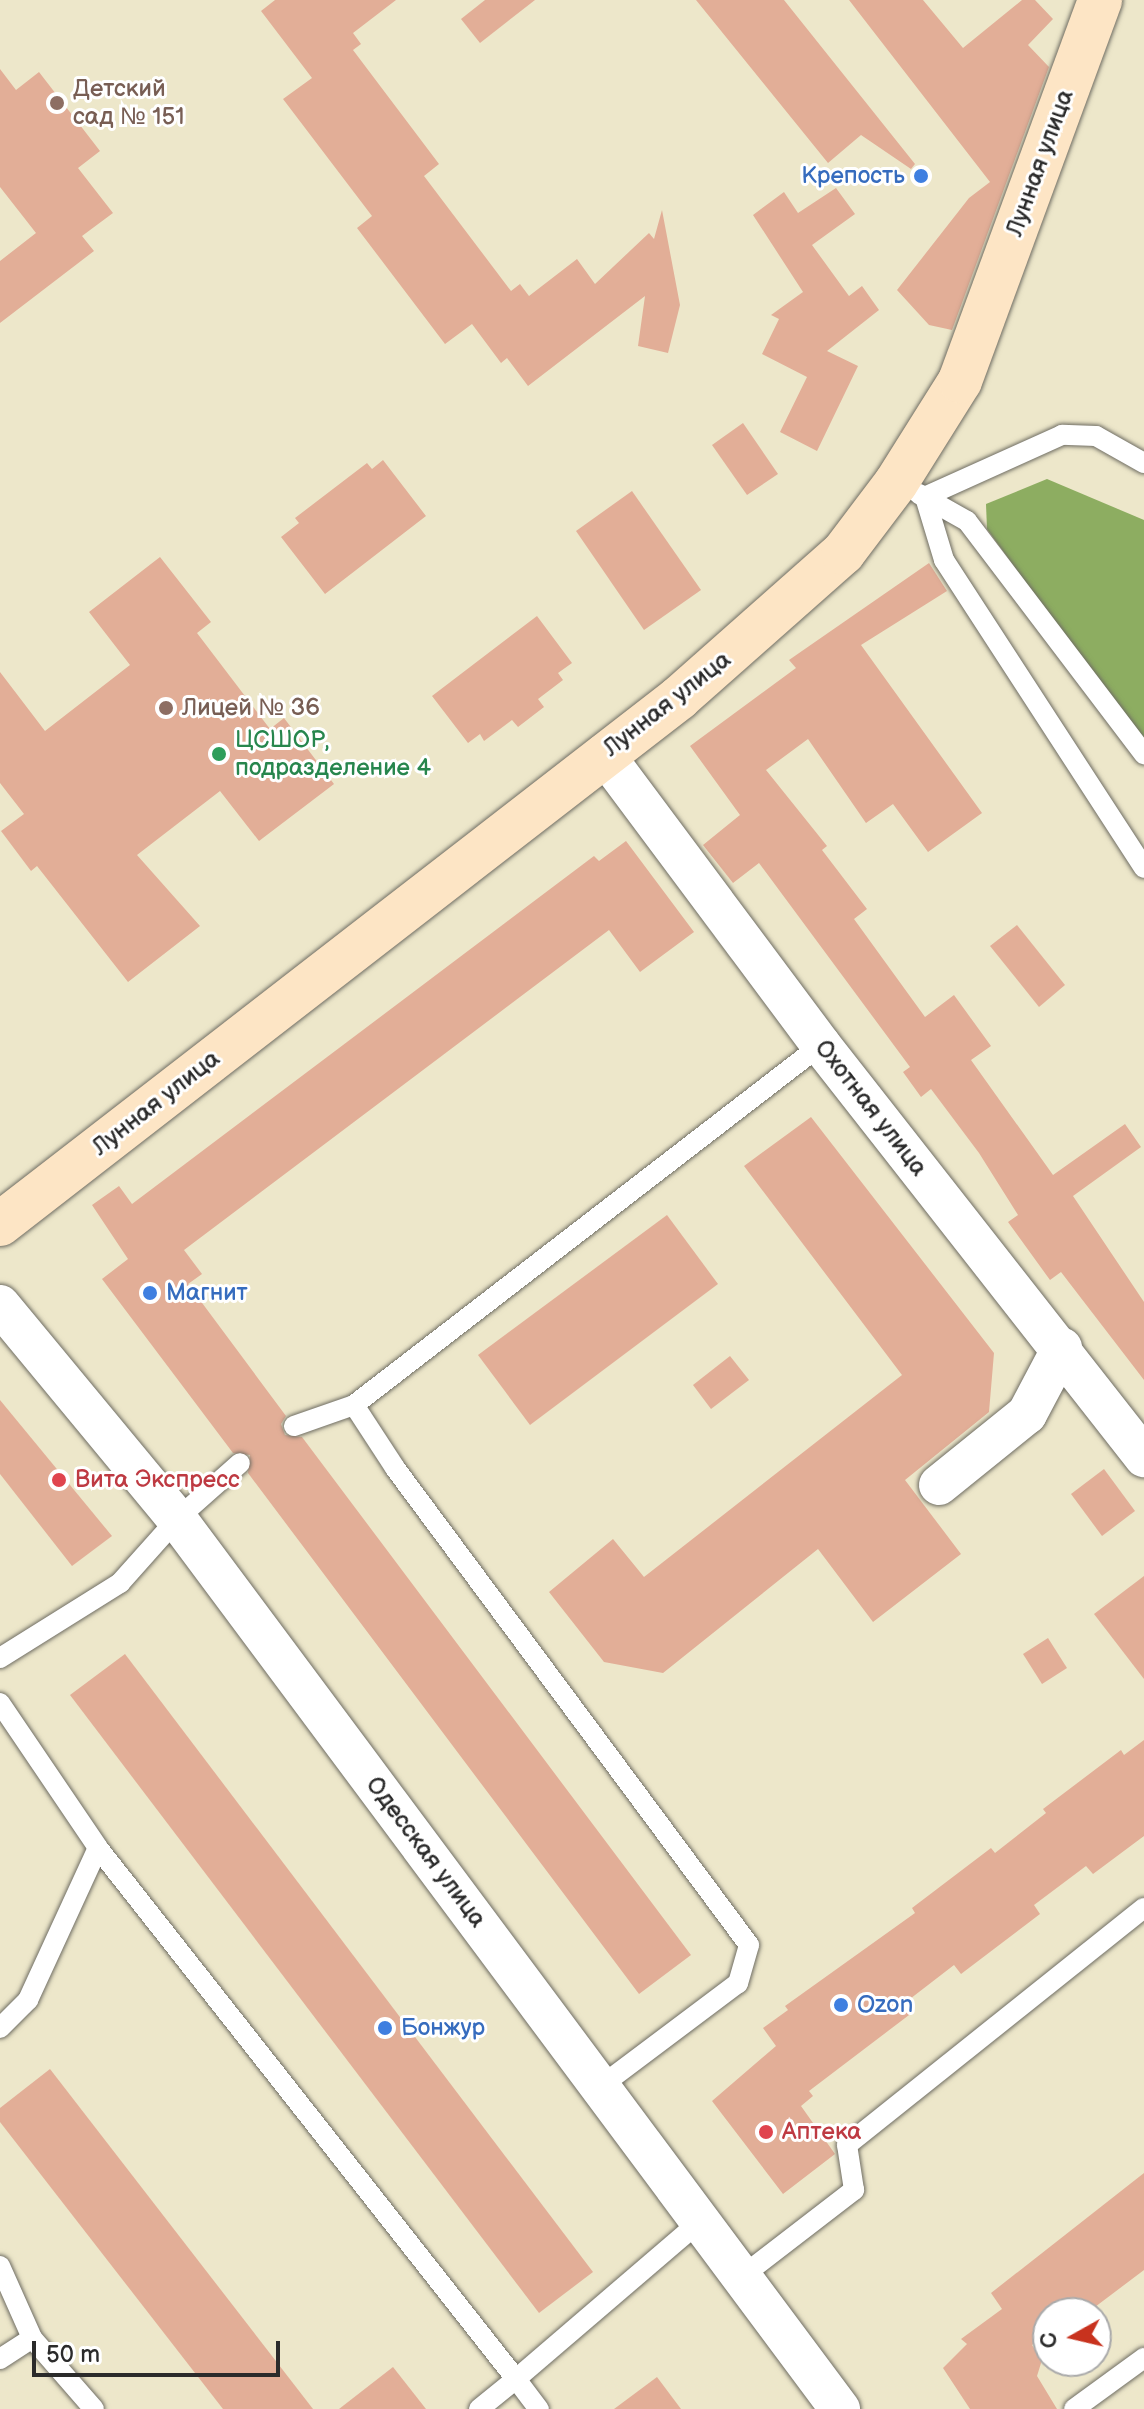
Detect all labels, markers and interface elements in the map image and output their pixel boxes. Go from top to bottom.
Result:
place label: Детский сад № 151 [73,75,185,131]
street label: Лунная улица [1000,86,1080,240]
marker: Детский сад № 151 [48,94,66,112]
place label: Крепость [801,162,905,190]
marker: Крепость [912,167,930,185]
street label: Лунная улица [598,645,736,763]
place label: Лицей № 36 [182,694,320,722]
marker: Лицей № 36 [157,699,175,717]
place label: ЦСШОР, подразделение 4 [235,726,431,782]
marker: ЦСШОР, подразделение 4 [210,745,228,763]
street label: Охотная улица [809,1034,933,1182]
street label: Лунная улица [87,1044,225,1162]
place label: Магнит [166,1279,248,1307]
marker: Магнит [141,1284,159,1302]
place label: Вита Экспресс [75,1466,240,1494]
marker: Вита Экспресс [50,1471,68,1489]
street label: Одесская улица [360,1771,492,1933]
place label: Ozon [857,1991,913,2019]
marker: Ozon [832,1996,850,2014]
place label: Бонжур [401,2014,485,2042]
marker: Бонжур [376,2019,394,2037]
place label: Аптека [782,2118,862,2146]
marker: Аптека [757,2123,775,2141]
north arrow [1032,2297,1112,2377]
scale bar [36,2325,284,2375]
text: С [1035,2331,1064,2350]
text: 50 m [46,2340,100,2369]

